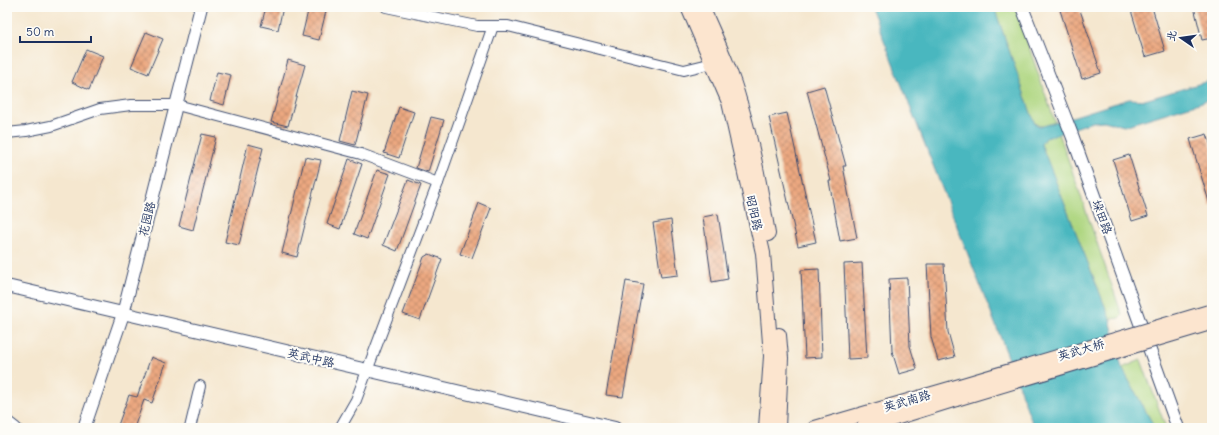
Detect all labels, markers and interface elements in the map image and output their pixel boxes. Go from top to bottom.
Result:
scale bar [20,18,91,44]
north arrow [1161,18,1201,58]
text: 50 m [26,24,55,39]
text: 北 [1163,29,1179,43]
street label: 昭阳路 [743,194,766,232]
street label: 垛田路 [1089,197,1116,236]
street label: 花园路 [135,200,158,238]
street label: 英武大桥 [1056,335,1107,363]
street label: 英武中路 [286,345,336,370]
street label: 英武南路 [882,387,932,414]

